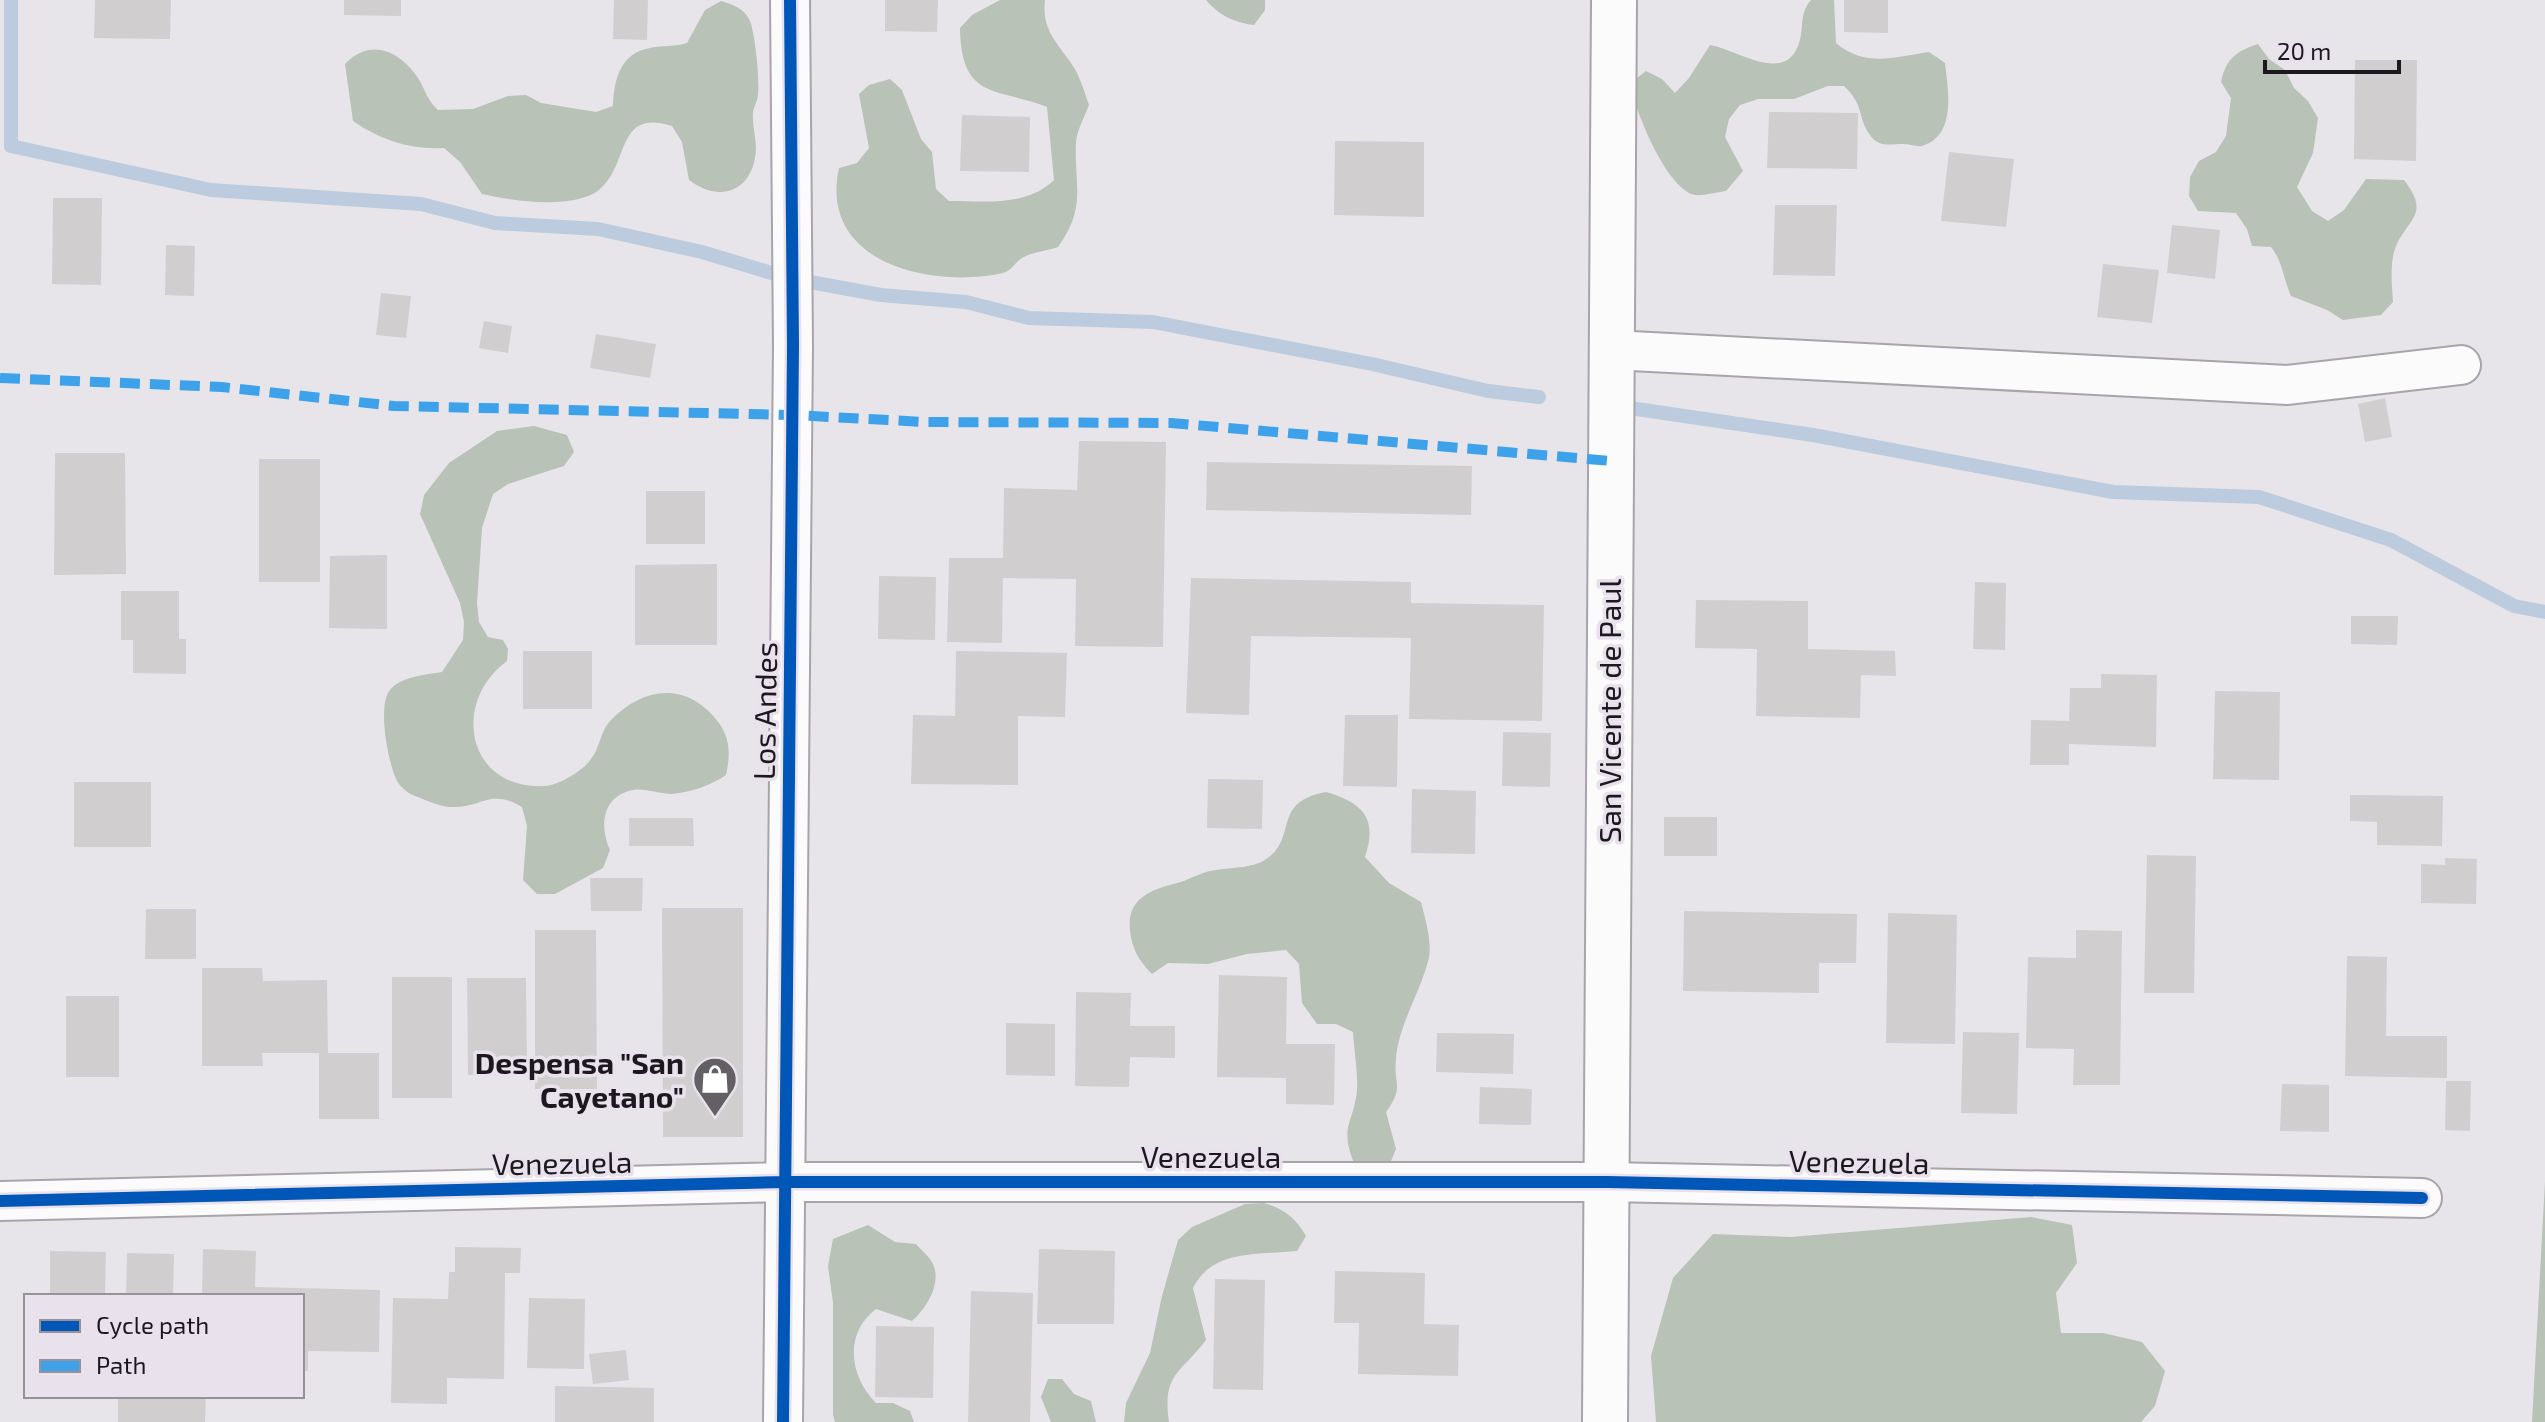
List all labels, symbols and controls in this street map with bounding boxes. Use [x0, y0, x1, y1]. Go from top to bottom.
scale bar [2265, 24, 2399, 74]
text: 20 m [2277, 36, 2331, 65]
street label: San Vicente de Paul [1591, 579, 1627, 843]
street label: Los Andes [745, 642, 783, 780]
place label: Despensa "San Cayetano" [475, 1044, 684, 1115]
shop icon: Despensa "San Cayetano" [691, 1055, 739, 1118]
street label: Venezuela [1141, 1138, 1281, 1174]
street label: Venezuela [1788, 1142, 1930, 1180]
street label: Venezuela [491, 1143, 633, 1181]
legend [24, 1294, 304, 1398]
text: Cycle path [96, 1310, 209, 1339]
text: Path [96, 1350, 146, 1379]

